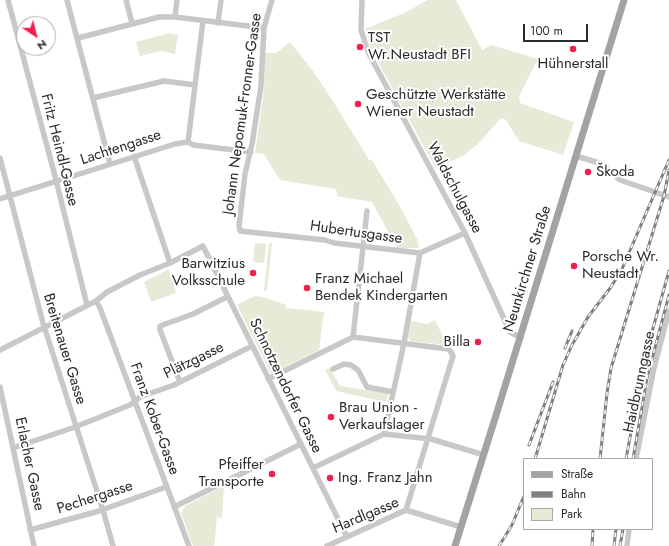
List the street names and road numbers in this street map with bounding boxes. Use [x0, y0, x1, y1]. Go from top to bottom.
street label: Johann Nepomuk-Fronner-Gasse [220, 12, 266, 216]
street label: Fritz Heindl-Gasse [36, 92, 82, 208]
street label: Lachtengasse [78, 126, 164, 170]
street label: Waldschulgasse [422, 139, 486, 237]
street label: Neunkirchner Straße [500, 204, 556, 334]
street label: Hubertusgasse [309, 218, 403, 248]
street label: Breitenauer Gasse [39, 291, 89, 407]
street label: Schnotzendorfer Gasse [245, 316, 325, 456]
street label: Haidbrunngasse [620, 330, 660, 434]
street label: Plätzgasse [161, 339, 227, 383]
street label: Franz Kober-Gasse [125, 360, 183, 478]
street label: Erlacher Gasse [10, 416, 48, 512]
street label: Pechergasse [55, 477, 135, 519]
street label: Hardlgasse [330, 494, 402, 538]

